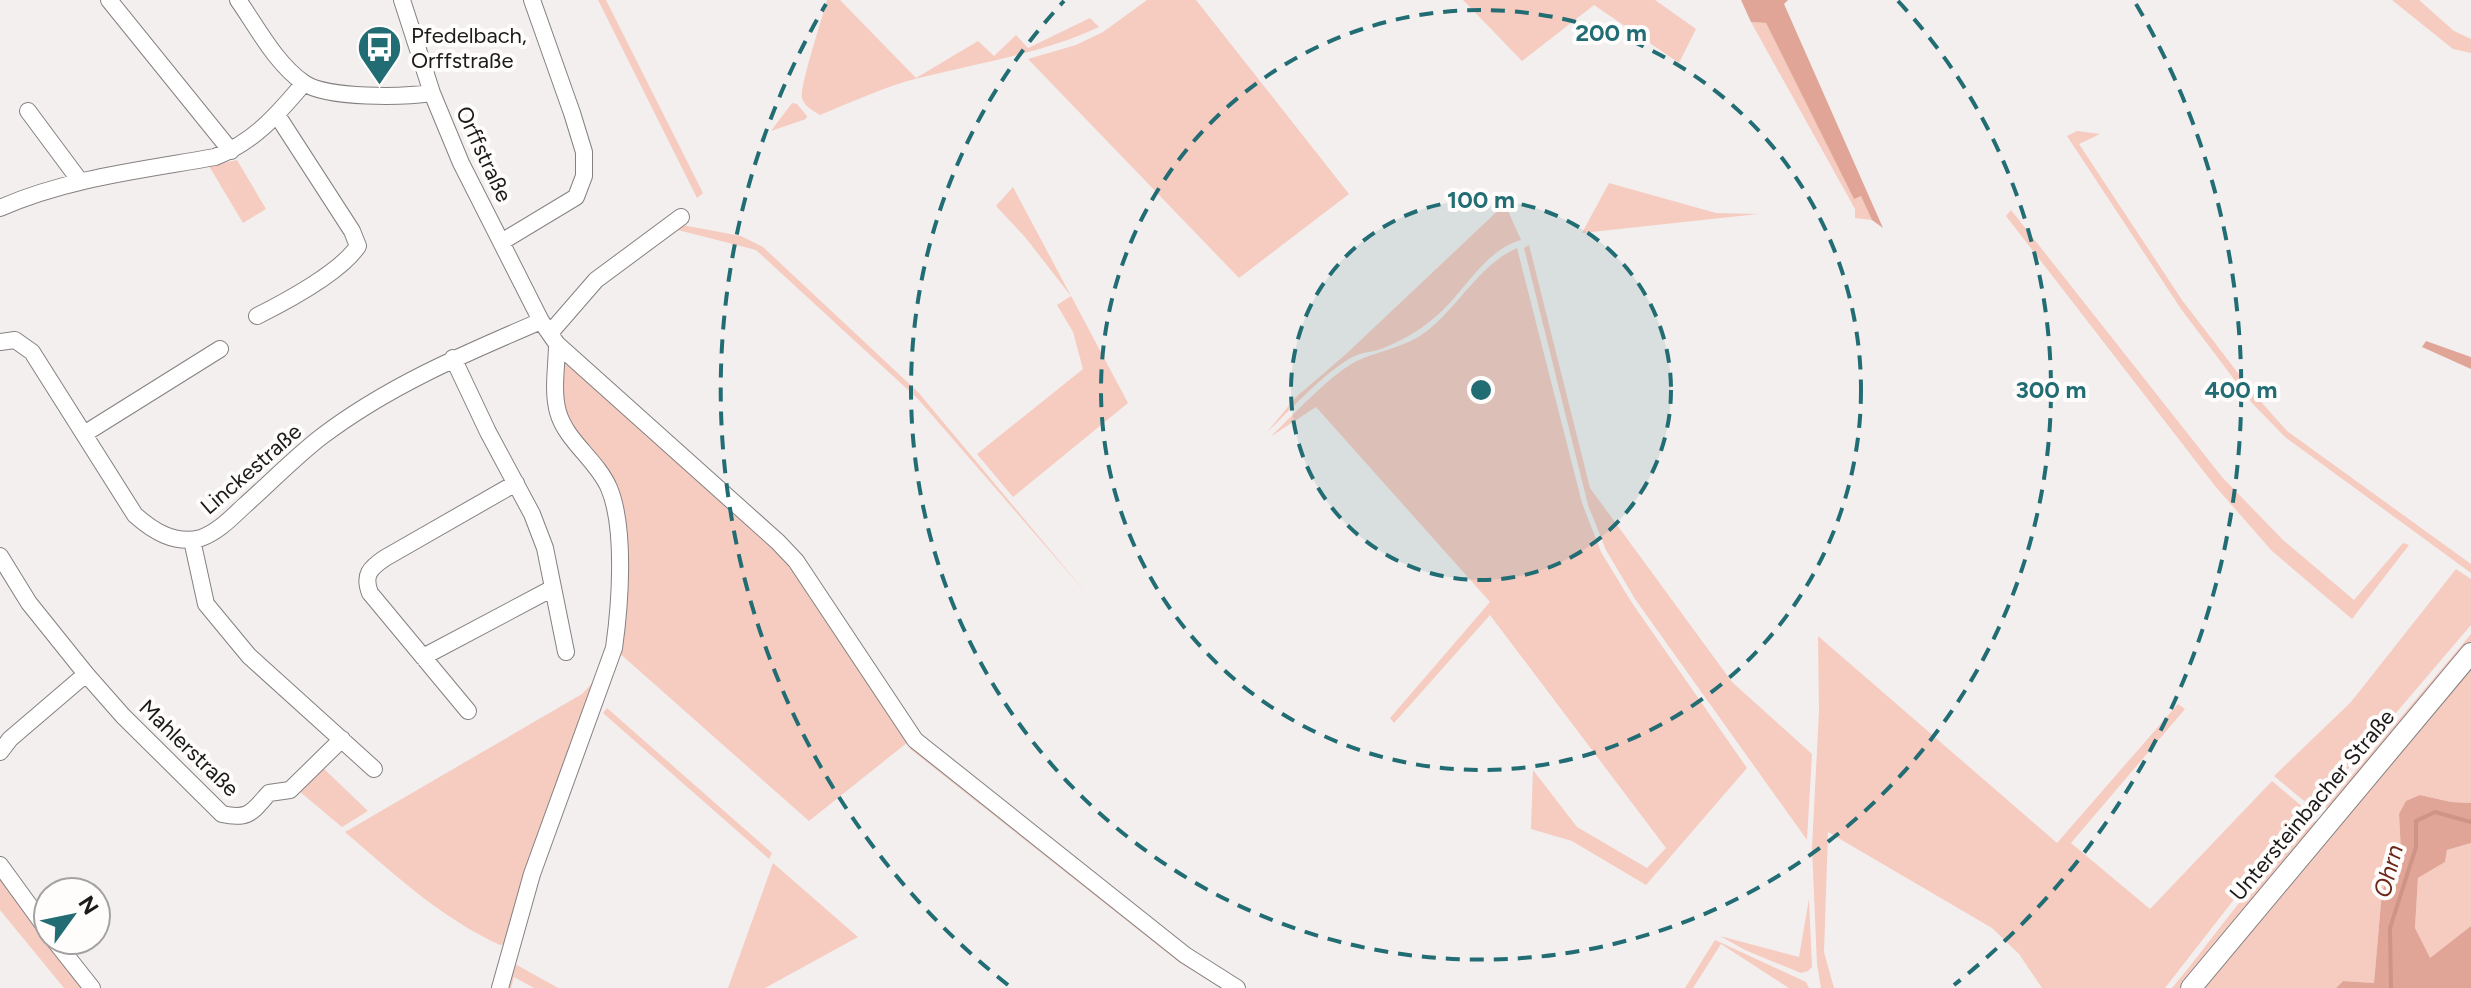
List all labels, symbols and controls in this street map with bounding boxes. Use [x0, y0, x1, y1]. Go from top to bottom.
text: 200 m [1575, 18, 1647, 47]
place label: Pfedelbach, Orffstraße [411, 22, 527, 74]
bus stop icon: Pfedelbach, Orffstraße [356, 24, 404, 87]
street label: Orffstraße [450, 102, 518, 206]
text: 100 m [1447, 185, 1515, 214]
text: 300 m [2015, 375, 2087, 404]
text: 400 m [2205, 375, 2277, 404]
centre of rings [1467, 376, 1495, 404]
street label: Linckestraße [195, 418, 307, 520]
street label: Mahlerstraße [134, 694, 244, 802]
street label: Untersteinbacher Straße [2224, 704, 2400, 906]
water label: Ohrn [2367, 841, 2409, 901]
north arrow [32, 876, 112, 956]
text: N [72, 891, 104, 920]

